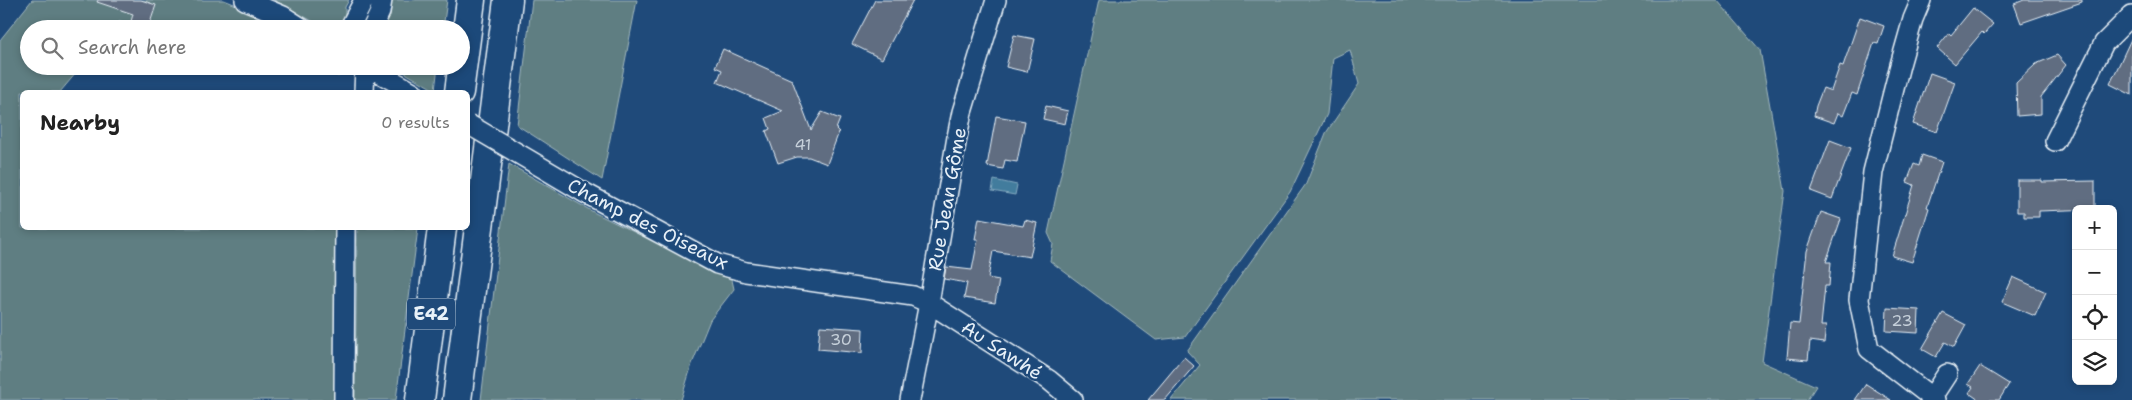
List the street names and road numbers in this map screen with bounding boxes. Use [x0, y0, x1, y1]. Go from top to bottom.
street label: Rue Jean Gôme [922, 125, 972, 273]
street label: Champ des Oiseaux [563, 173, 733, 275]
road number: E42 [407, 298, 455, 329]
street label: Au Sawhé [957, 315, 1047, 385]

